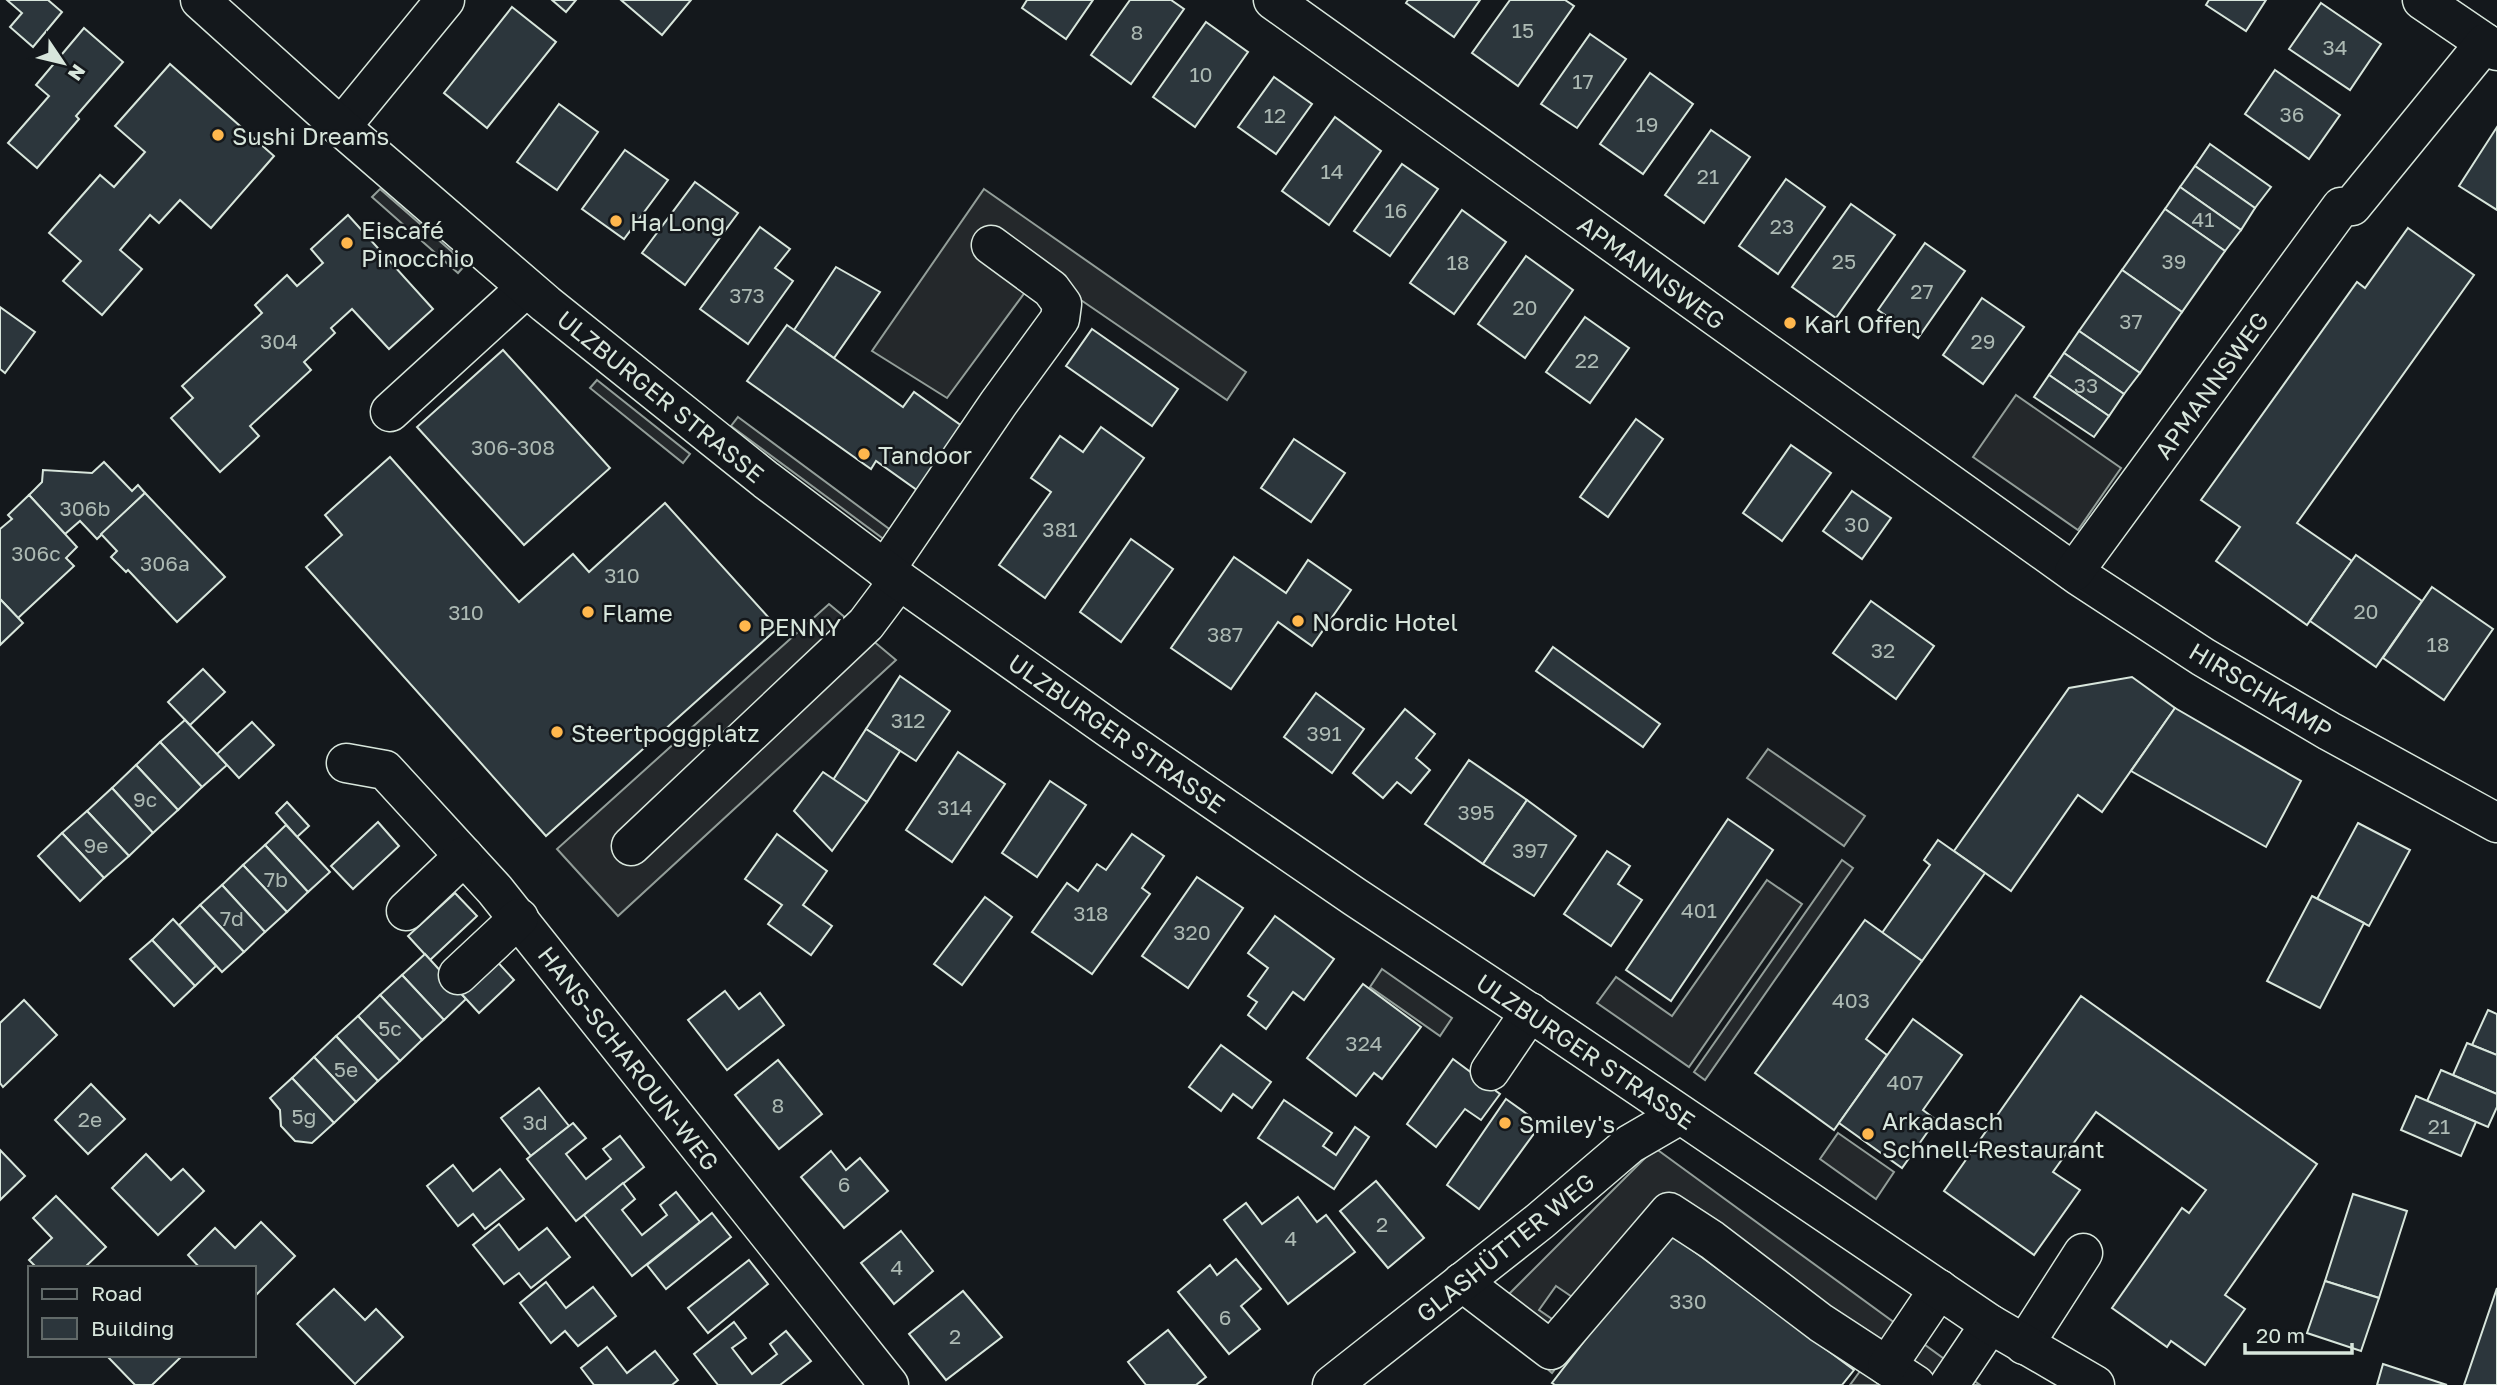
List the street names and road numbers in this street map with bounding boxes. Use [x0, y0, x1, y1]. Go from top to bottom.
street label: APMANNSWEG [1573, 209, 1731, 335]
street label: ULZBURGER STRASSE [552, 304, 770, 488]
street label: APMANNSWEG [2148, 306, 2274, 464]
street label: HIRSCHKAMP [2184, 636, 2338, 744]
street label: ULZBURGER STRASSE [1003, 647, 1231, 819]
street label: HANS-SCHAROUN-WEG [532, 940, 726, 1176]
street label: ULZBURGER STRASSE [1471, 967, 1701, 1135]
street label: GLASHÜTTER WEG [1410, 1166, 1600, 1328]

